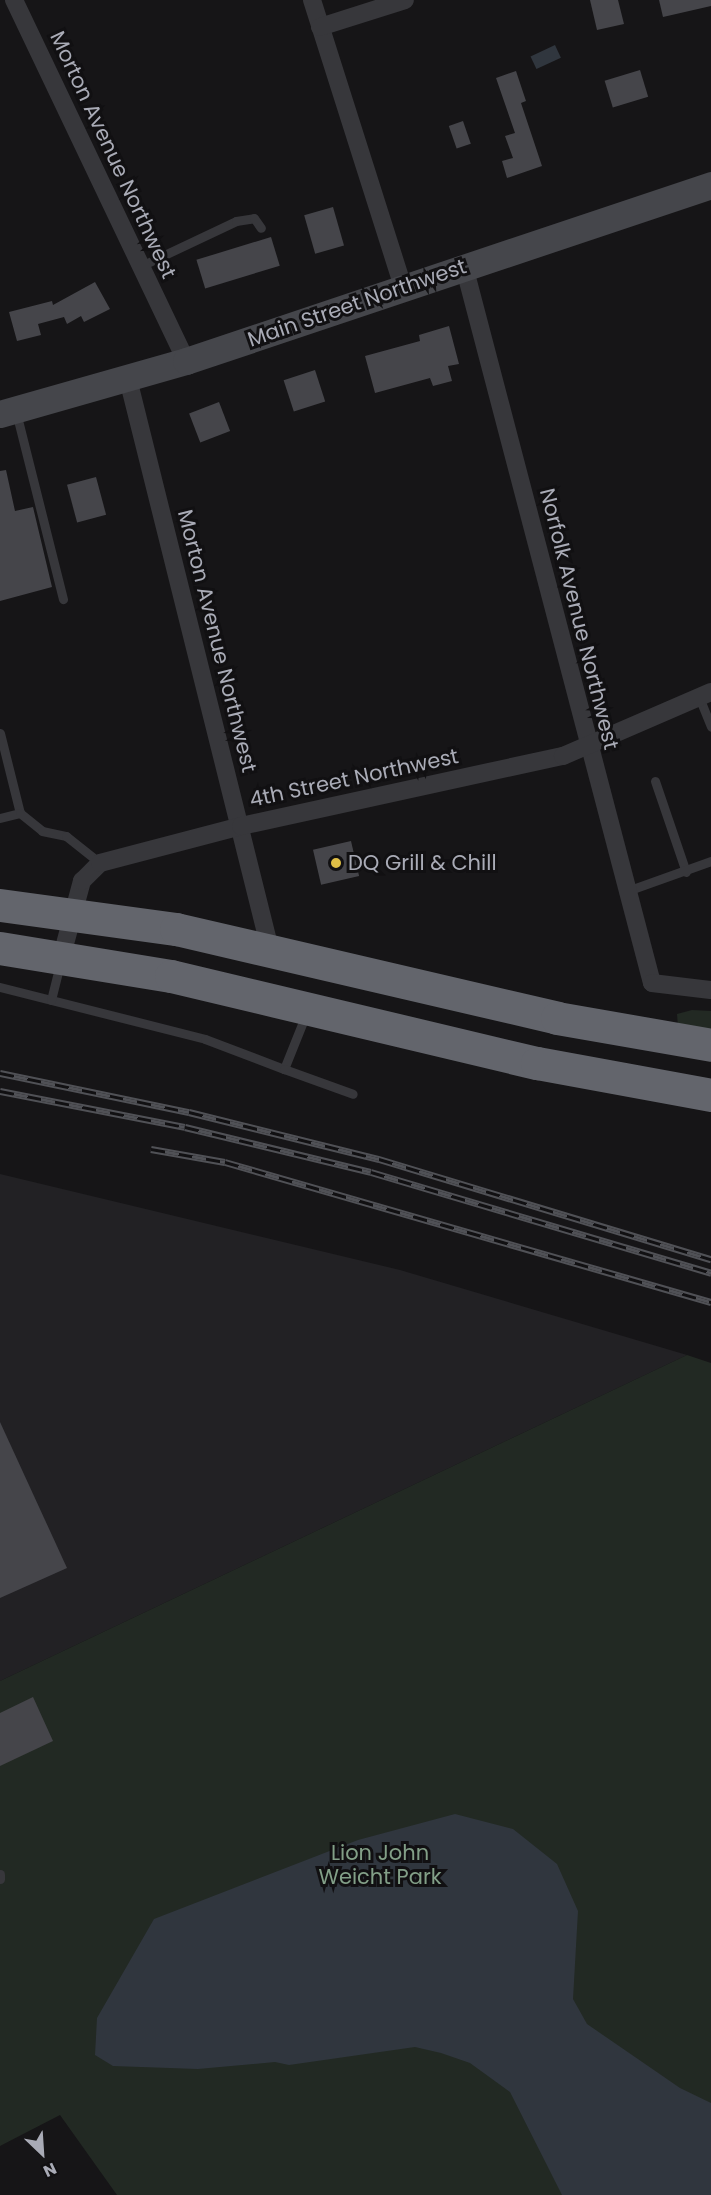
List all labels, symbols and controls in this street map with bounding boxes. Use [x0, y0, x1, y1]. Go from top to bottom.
street label: Morton Avenue Northwest [45, 27, 181, 283]
street label: Main Street Northwest [244, 254, 470, 352]
street label: Norfolk Avenue Northwest [534, 486, 624, 752]
street label: Morton Avenue Northwest [172, 507, 262, 775]
street label: 4th Street Northwest [247, 744, 461, 812]
place label: DQ Grill & Chill [348, 850, 497, 876]
marker: DQ Grill & Chill [329, 856, 343, 870]
park label: Lion John Weicht Park [318, 1840, 442, 1890]
north arrow [12, 2123, 72, 2183]
text: N [40, 2157, 60, 2183]

